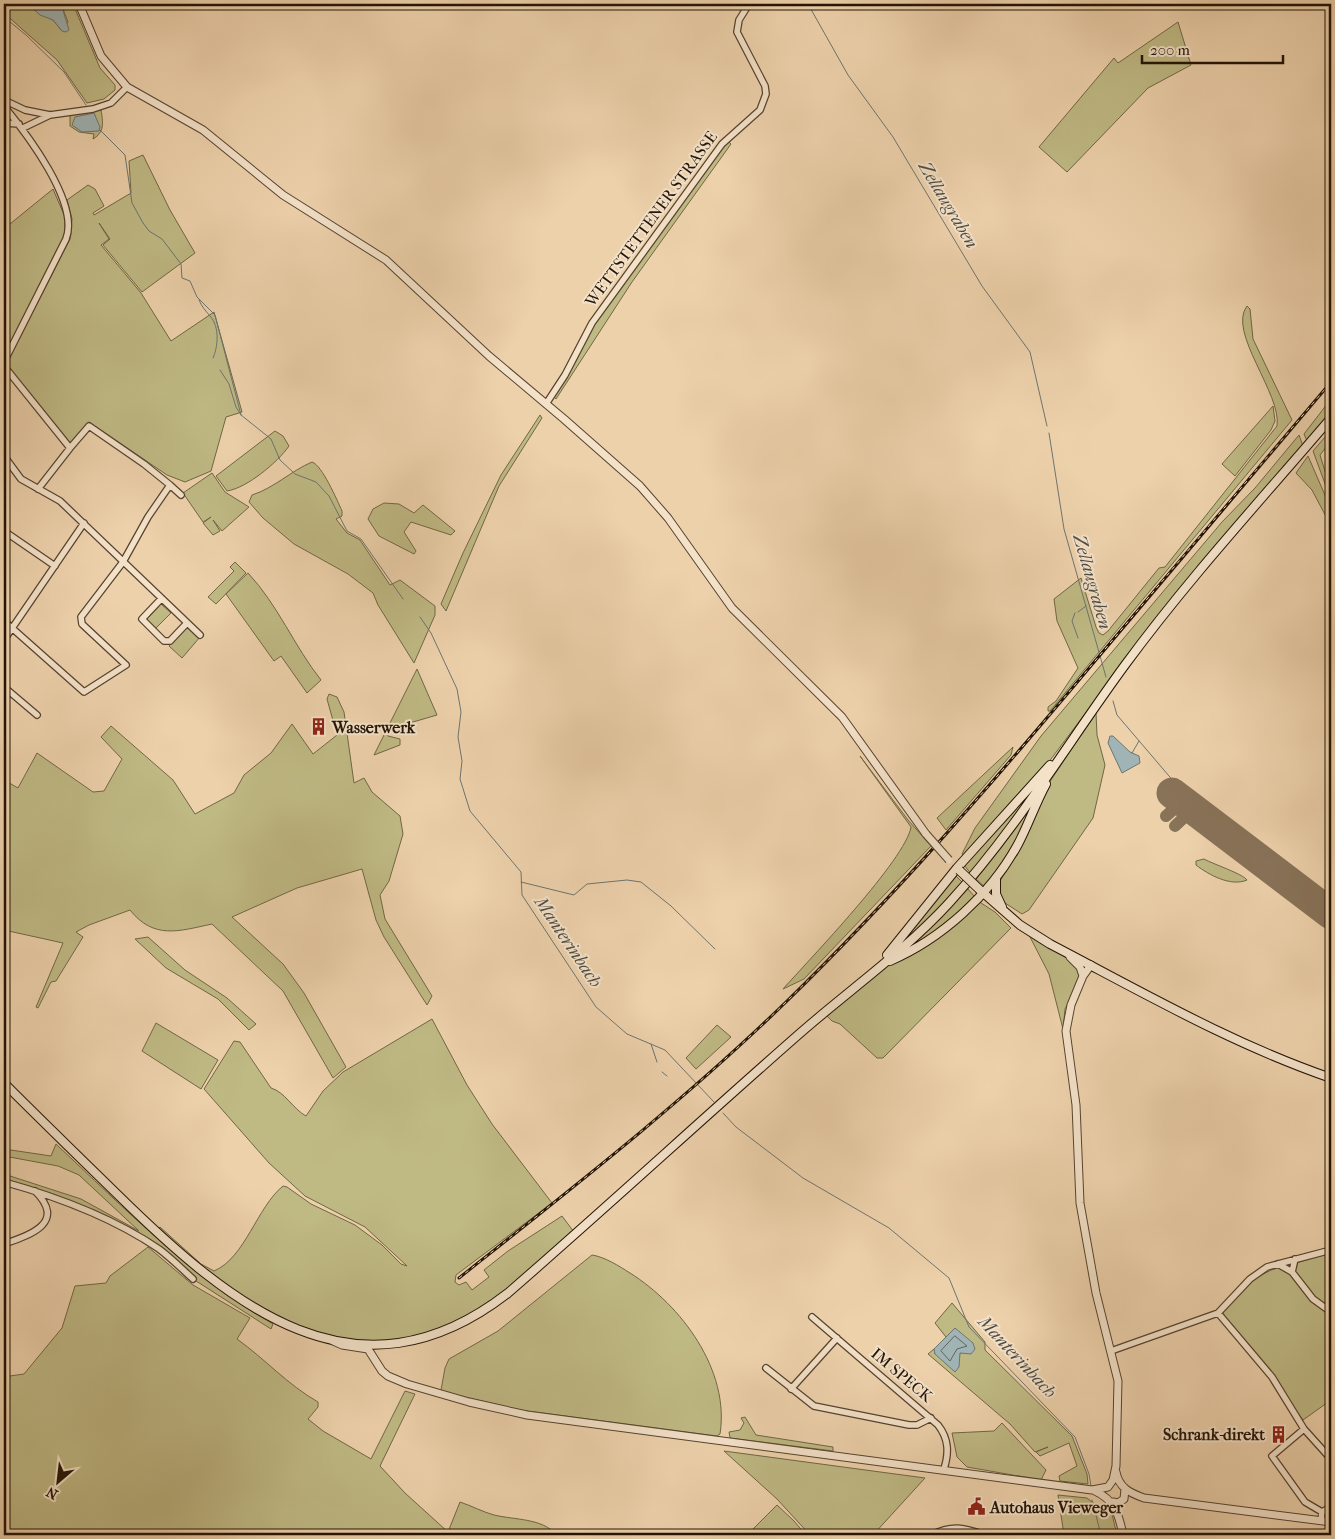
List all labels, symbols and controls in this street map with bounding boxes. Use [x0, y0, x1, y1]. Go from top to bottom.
scale bar [1142, 32, 1284, 64]
text: 200 m [1150, 41, 1190, 59]
street label: WETTSTETTENER STRASSE [580, 127, 721, 311]
water label: Zellaugraben [913, 157, 982, 252]
water label: Zellaugraben [1068, 531, 1116, 632]
building icon: Wasserwerk [308, 717, 328, 737]
place label: Wasserwerk [331, 718, 416, 737]
water label: Manterinbach [529, 891, 606, 991]
water label: Manterinbach [972, 1310, 1060, 1403]
street label: IM SPECK [867, 1344, 938, 1407]
building icon: Schrank-direkt [1269, 1424, 1289, 1444]
place label: Schrank-direkt [1163, 1425, 1265, 1444]
north arrow [32, 1456, 82, 1506]
text: N [43, 1483, 61, 1503]
public building icon: Autohaus Vieweger [966, 1497, 986, 1517]
place label: Autohaus Vieweger [989, 1498, 1124, 1518]

